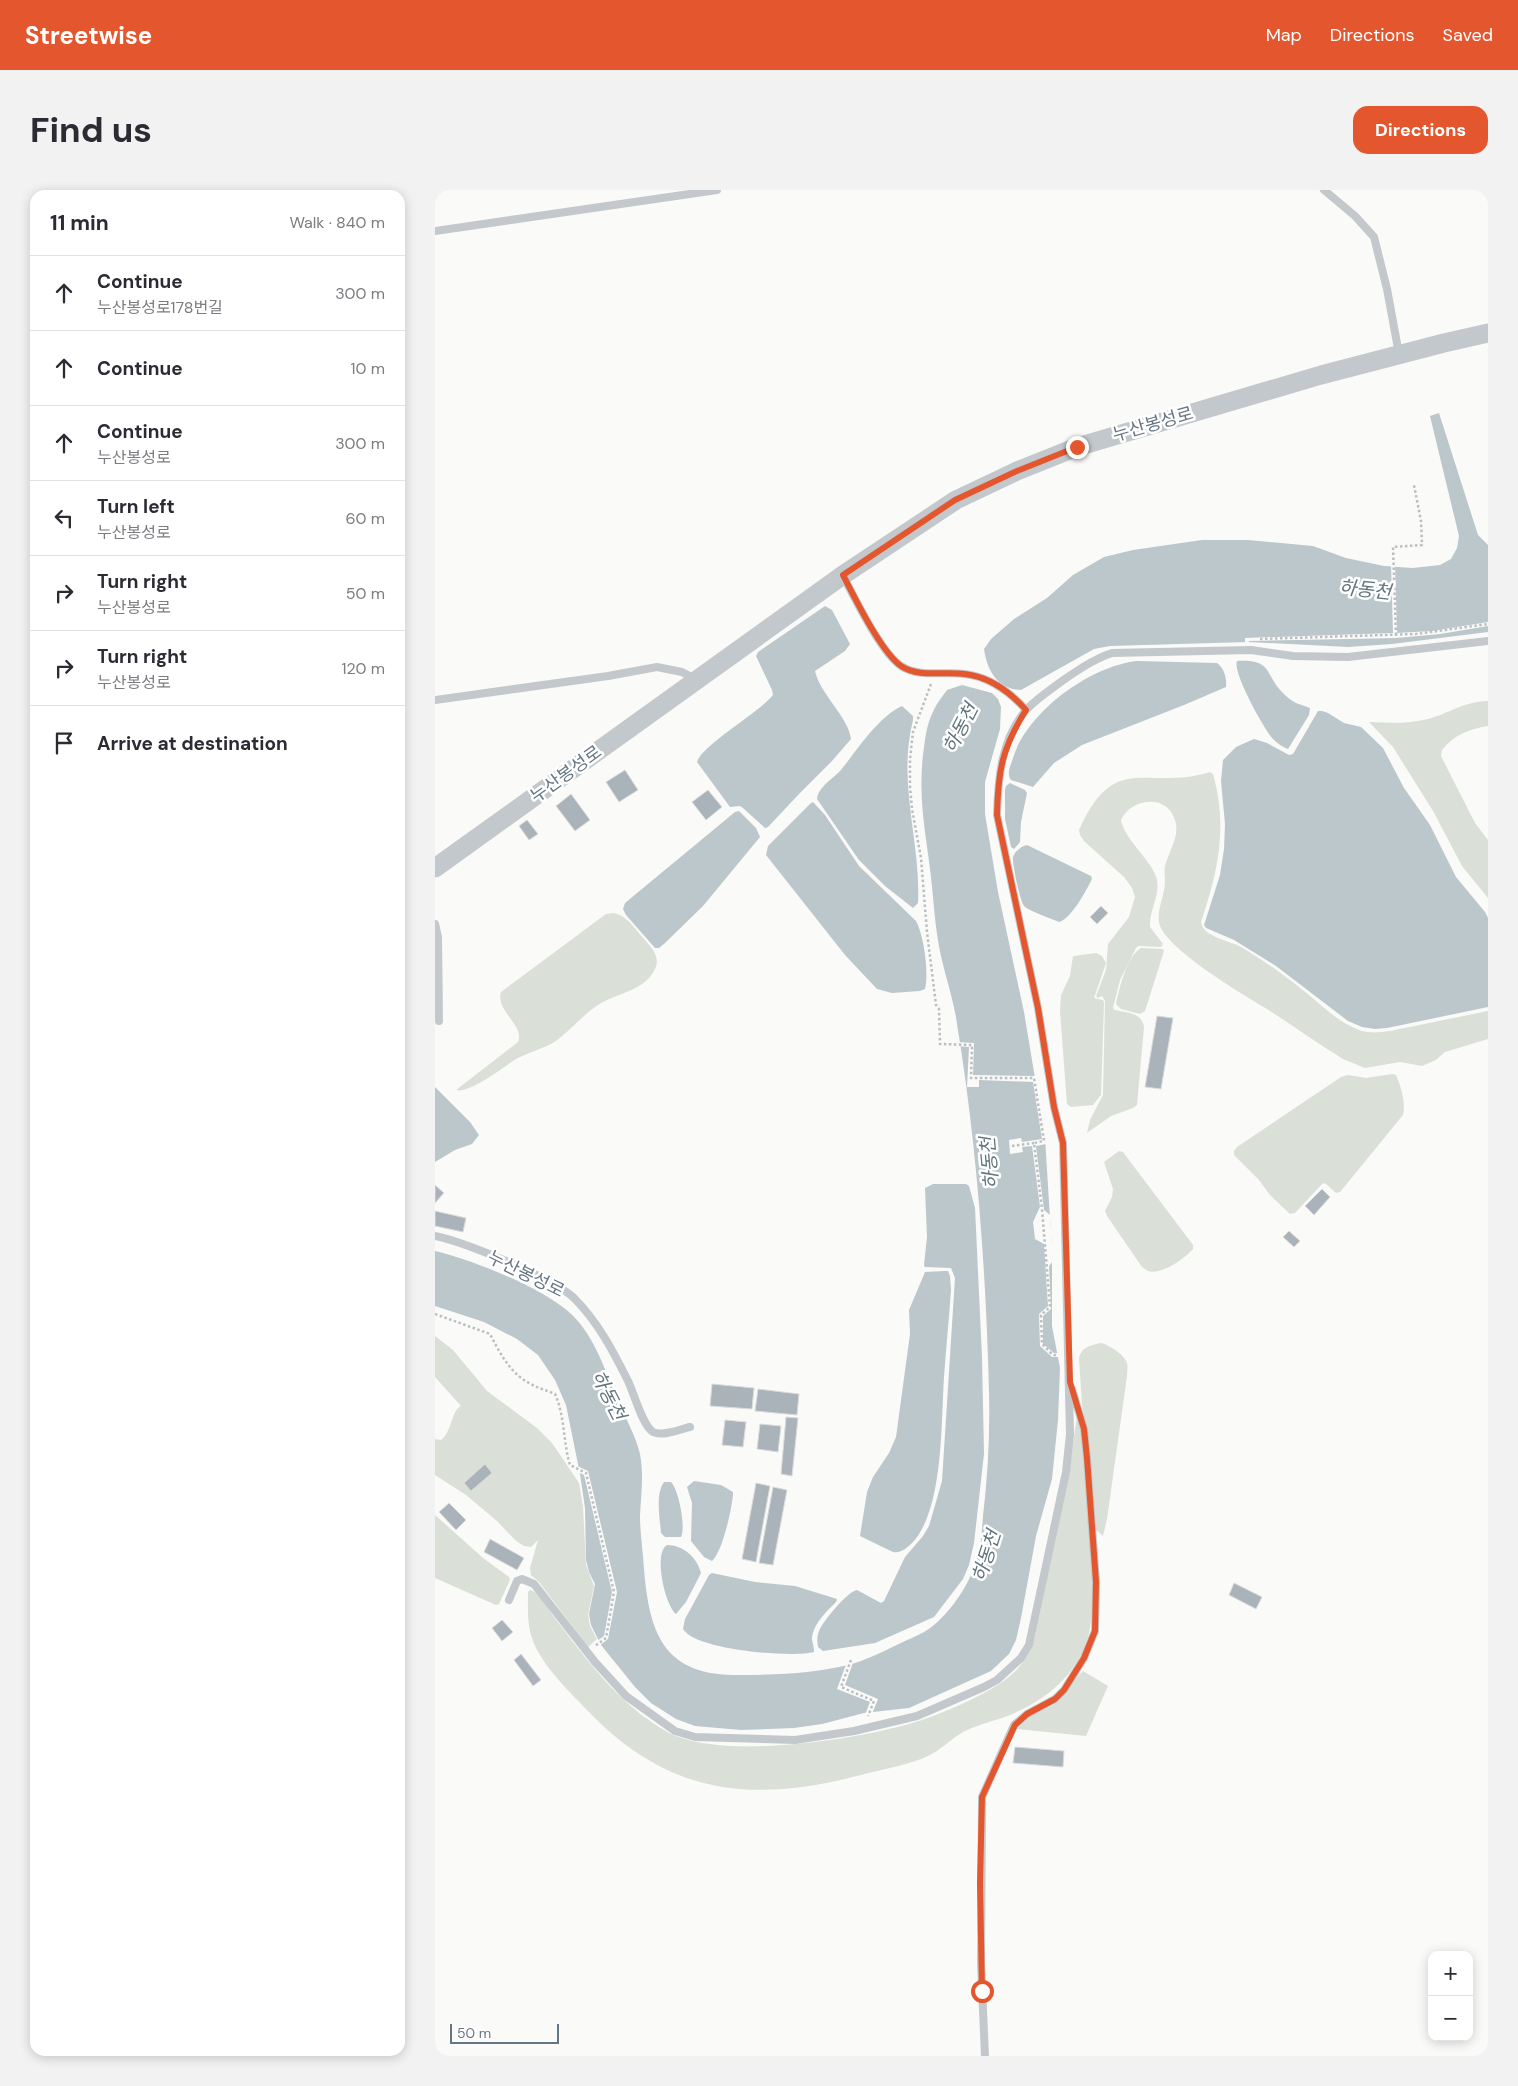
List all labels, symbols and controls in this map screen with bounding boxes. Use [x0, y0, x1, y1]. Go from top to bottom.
text: Streetwise [25, 20, 152, 51]
text: Map [1266, 23, 1302, 47]
text: Directions [1330, 23, 1415, 47]
text: Saved [1443, 23, 1493, 47]
button: Directions [1353, 106, 1488, 154]
text: Find us [30, 107, 152, 153]
text: 11 min [50, 209, 109, 237]
text: Walk · 840 m [289, 212, 385, 233]
text: Continue [97, 269, 183, 294]
icon: ahead [50, 279, 78, 307]
text: 300 m [335, 283, 385, 304]
text: 누산봉성로178번길 [97, 297, 223, 318]
icon: ahead [50, 354, 78, 382]
text: Continue [97, 356, 183, 381]
text: 10 m [351, 358, 385, 379]
street label: 누산봉성로 [1110, 401, 1196, 447]
text: Continue [97, 419, 183, 444]
icon: ahead [50, 429, 78, 457]
text: 300 m [335, 433, 385, 454]
route end [1066, 436, 1089, 459]
text: 누산봉성로 [97, 447, 171, 468]
text: Turn left [97, 494, 175, 519]
icon: left [50, 504, 78, 532]
text: 60 m [345, 508, 385, 529]
text: 누산봉성로 [97, 522, 171, 543]
text: Turn right [97, 569, 187, 594]
water label: 하동천 [1338, 574, 1394, 605]
icon: right [50, 579, 78, 607]
text: 50 m [346, 583, 385, 604]
text: 누산봉성로 [97, 597, 171, 618]
text: Turn right [97, 644, 187, 669]
icon: right [50, 654, 78, 682]
text: 120 m [341, 658, 385, 679]
text: 누산봉성로 [97, 672, 171, 693]
water label: 하동천 [937, 698, 984, 757]
icon: arrive [50, 729, 78, 757]
text: Arrive at destination [97, 731, 288, 756]
street label: 누산봉성로 [525, 740, 607, 808]
water label: 하동천 [975, 1134, 1004, 1190]
street label: 누산봉성로 [484, 1245, 568, 1303]
water label: 하동천 [586, 1366, 632, 1426]
water label: 하동천 [966, 1526, 1007, 1585]
map controls [1428, 1951, 1473, 2041]
button: + [1428, 1951, 1473, 1996]
route start [971, 1980, 994, 2003]
button: − [1428, 1996, 1473, 2041]
scale bar [450, 2021, 559, 2044]
text: 50 m [457, 2024, 491, 2042]

